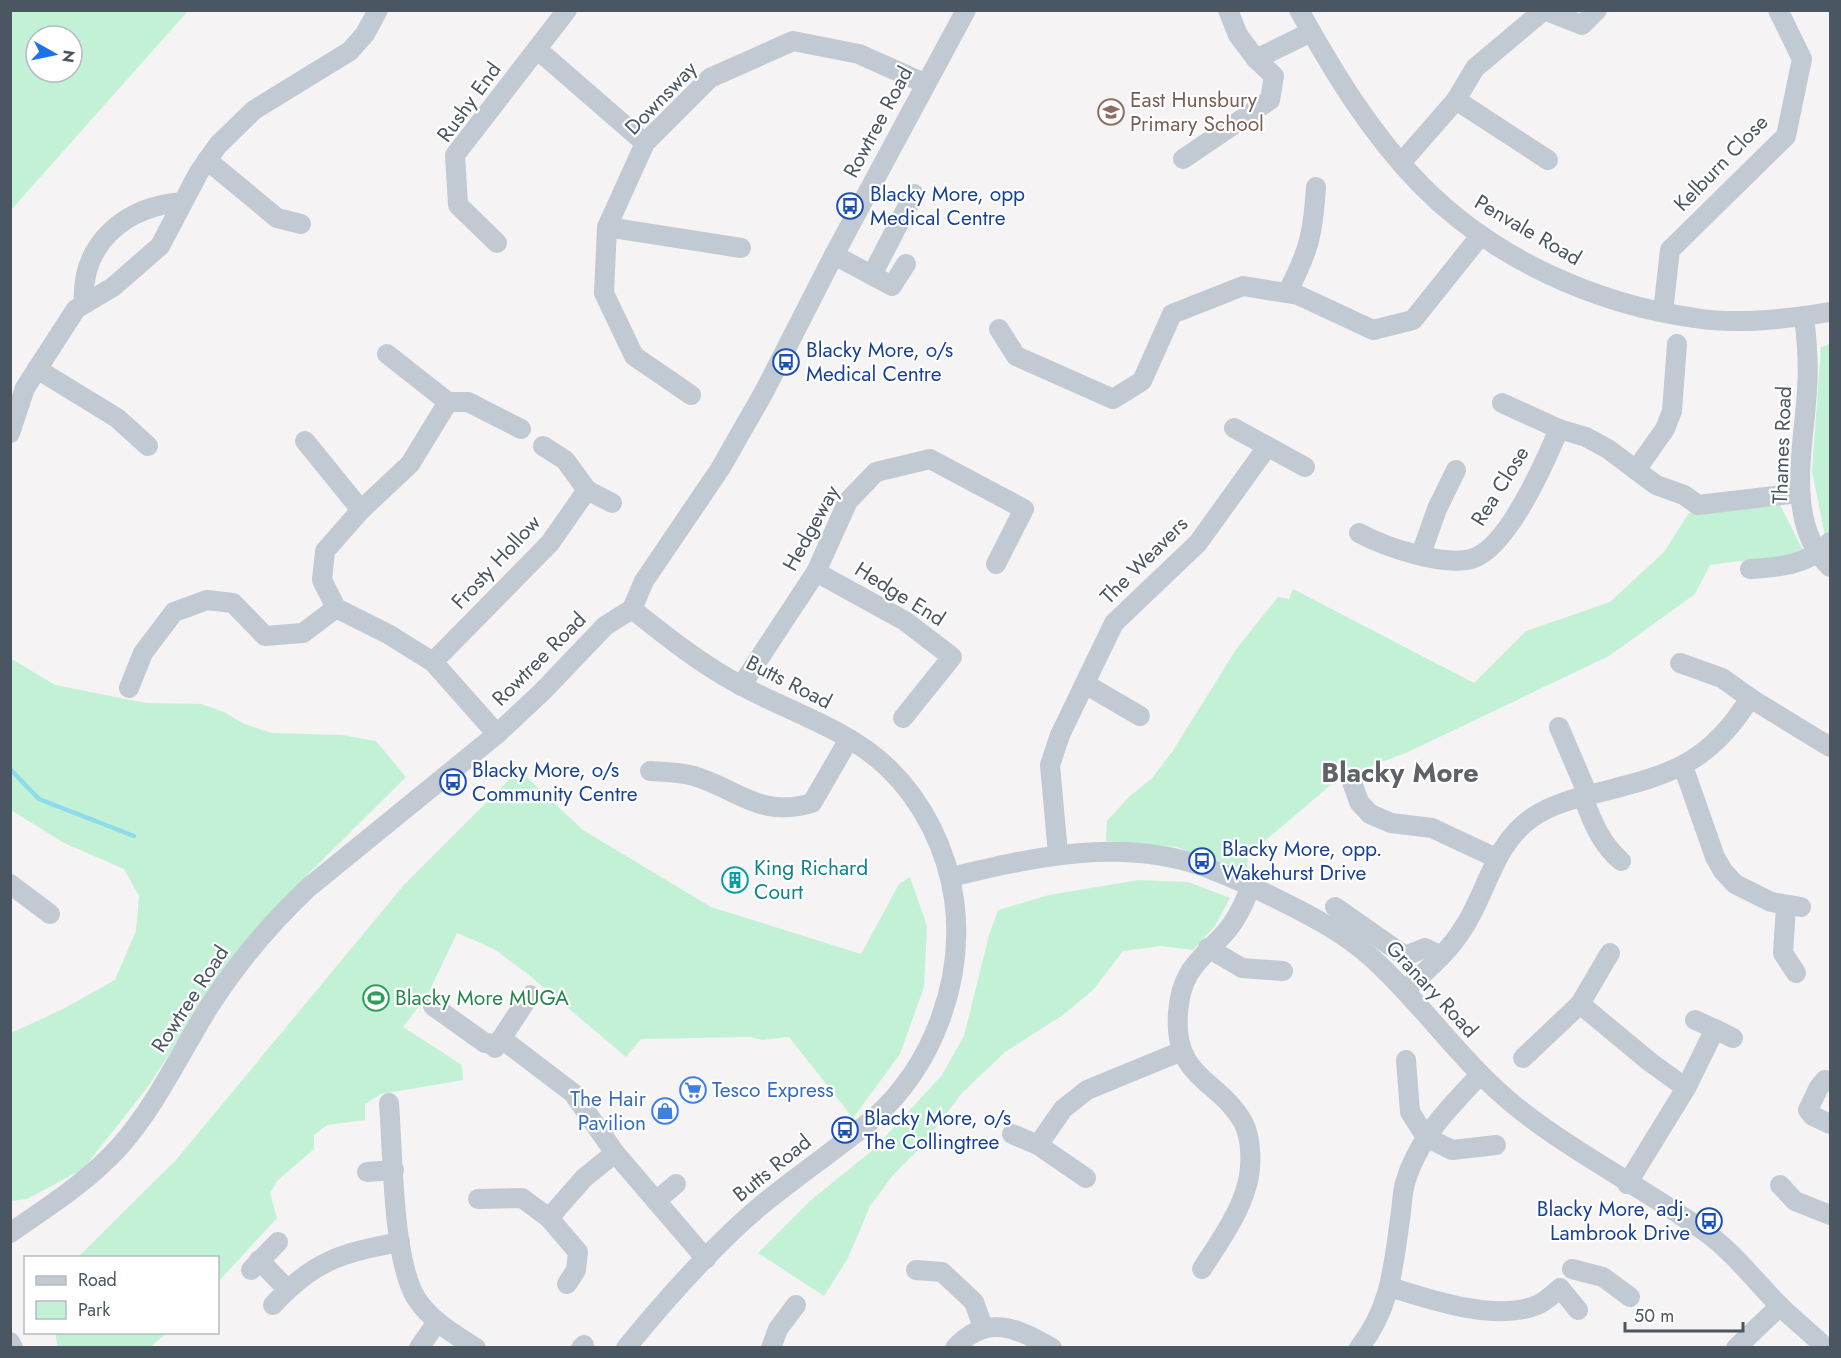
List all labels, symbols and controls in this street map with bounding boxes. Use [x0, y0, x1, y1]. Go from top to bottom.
north arrow [24, 24, 84, 84]
text: N [56, 48, 81, 64]
street label: Downsway [618, 54, 704, 142]
street label: Rushy End [430, 56, 508, 148]
street label: Rowtree Road [836, 61, 920, 183]
place label: East Hunsbury Primary School [1130, 85, 1264, 139]
school or university icon: East Hunsbury Primary School [1096, 97, 1126, 127]
street label: Kelburn Close [1667, 108, 1775, 218]
place label: Blacky More, opp Medical Centre [870, 179, 1025, 233]
street label: Penvale Road [1469, 187, 1587, 273]
bus stop icon: Blacky More, opp Medical Centre [835, 191, 865, 221]
place label: Blacky More, o/s Medical Centre [806, 335, 953, 389]
bus stop icon: Blacky More, o/s Medical Centre [771, 347, 801, 377]
street label: Thames Road [1765, 385, 1799, 505]
street label: Rea Close [1464, 440, 1536, 532]
street label: Hedgeway [775, 479, 847, 576]
street label: Frosty Hollow [444, 508, 548, 616]
street label: The Weavers [1093, 509, 1195, 611]
street label: Hedge End [849, 554, 951, 634]
street label: Rowtree Road [485, 605, 593, 713]
street label: Butts Road [741, 648, 837, 716]
district label: Blacky More [1321, 753, 1479, 792]
place label: Blacky More, o/s Community Centre [472, 755, 638, 809]
bus stop icon: Blacky More, o/s Community Centre [438, 767, 468, 797]
place label: Blacky More, opp. Wakehurst Drive [1222, 834, 1382, 888]
bus stop icon: Blacky More, opp. Wakehurst Drive [1187, 846, 1217, 876]
place label: King Richard Court [754, 853, 868, 907]
building icon: King Richard Court [720, 865, 750, 895]
street label: Granary Road [1379, 934, 1485, 1044]
street label: Rowtree Road [144, 940, 236, 1058]
sports icon: Blacky More MUGA [361, 983, 391, 1013]
place label: Blacky More MUGA [395, 983, 569, 1013]
supermarket icon: Tesco Express [678, 1075, 708, 1105]
place label: Tesco Express [712, 1075, 834, 1105]
place label: The Hair Pavilion [570, 1084, 647, 1138]
shop icon: The Hair Pavilion [650, 1096, 680, 1126]
place label: Blacky More, o/s The Collingtree [864, 1103, 1011, 1157]
bus stop icon: Blacky More, o/s The Collingtree [830, 1115, 860, 1145]
street label: Butts Road [726, 1127, 818, 1209]
place label: Blacky More, adj. Lambrook Drive [1537, 1194, 1690, 1248]
bus stop icon: Blacky More, adj. Lambrook Drive [1694, 1206, 1724, 1236]
legend [24, 1256, 219, 1334]
text: Road [78, 1267, 117, 1293]
scale bar [1625, 1295, 1744, 1333]
text: Park [78, 1297, 110, 1323]
text: 50 m [1634, 1303, 1674, 1329]

